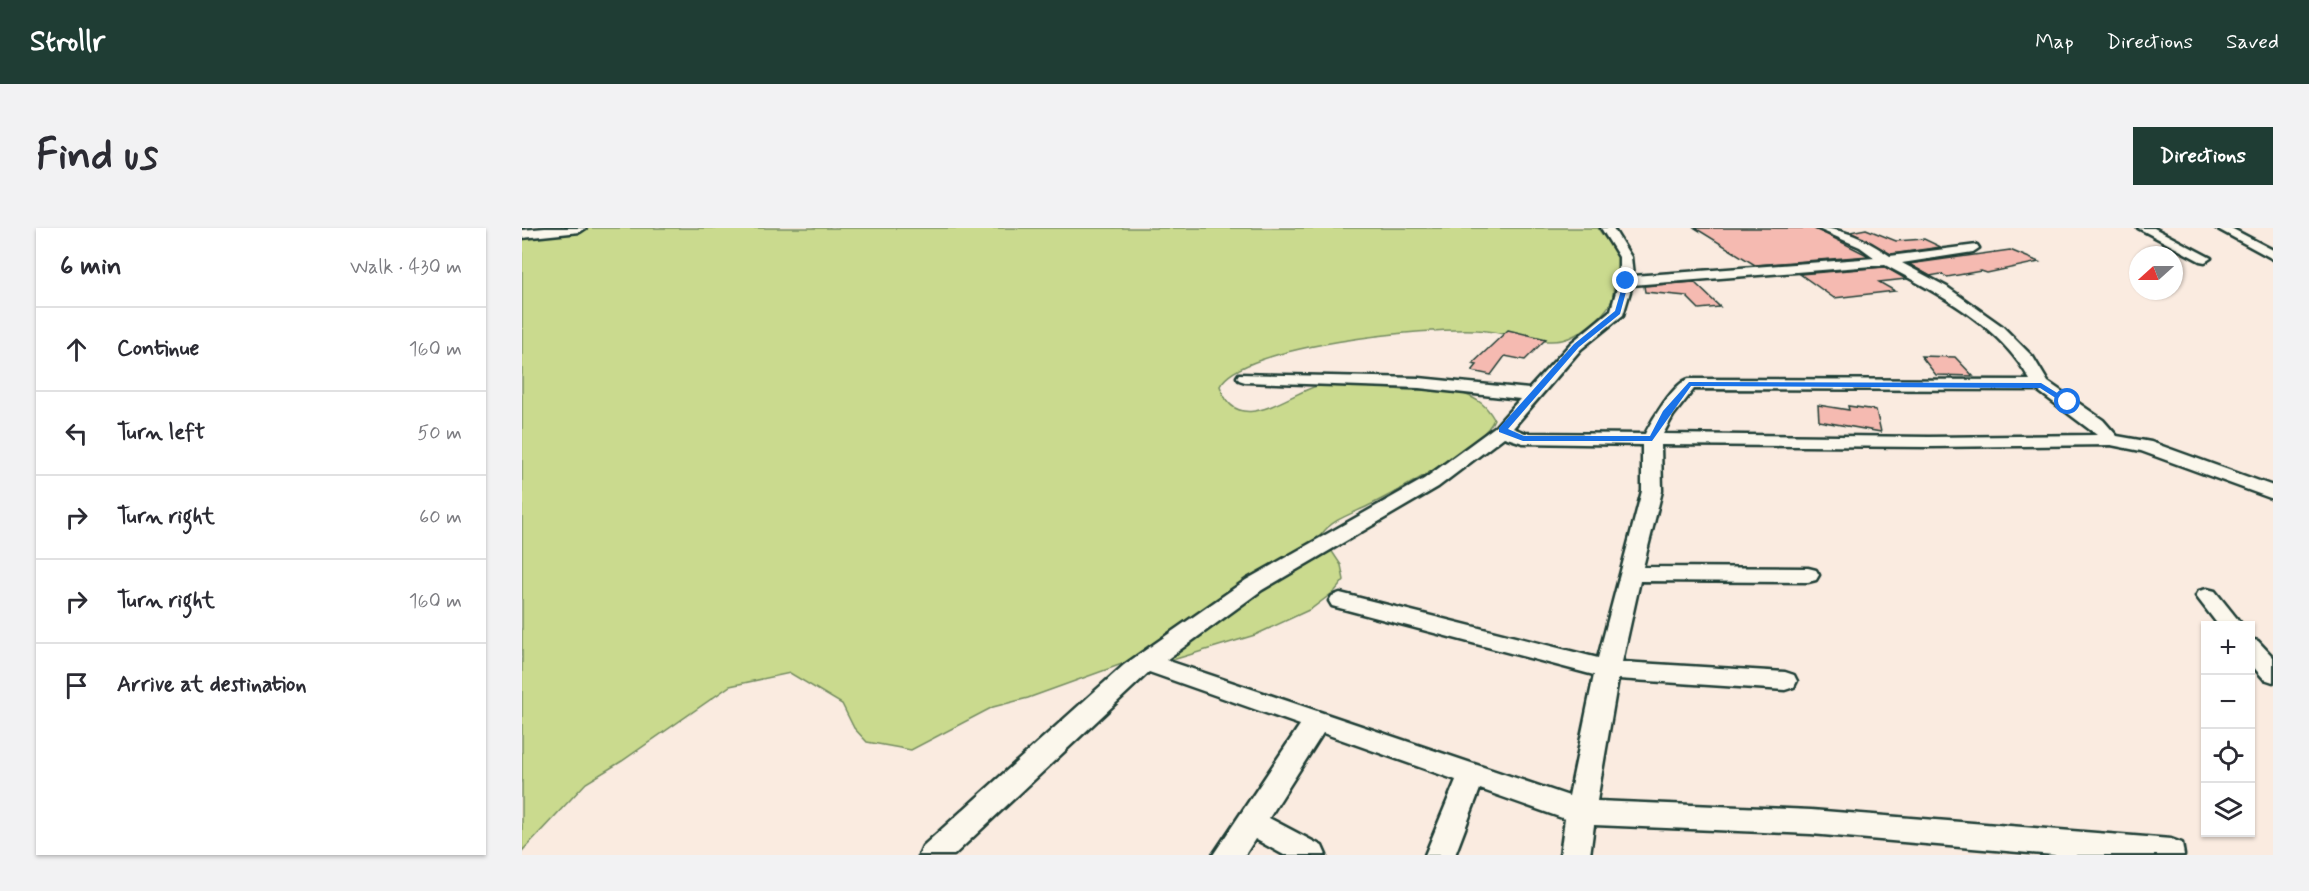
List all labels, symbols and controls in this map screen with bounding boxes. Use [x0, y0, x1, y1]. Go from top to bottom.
text: Strollr [30, 24, 105, 61]
text: Map [2035, 28, 2074, 56]
text: Directions [2107, 28, 2193, 56]
text: Saved [2226, 28, 2279, 56]
button: Directions [2133, 127, 2273, 185]
text: Find us [36, 129, 158, 184]
north arrow [2129, 246, 2183, 300]
text: 6 min [60, 250, 122, 284]
text: Walk · 430 m [350, 254, 462, 281]
route end [1612, 267, 1638, 293]
icon: ahead [60, 333, 93, 366]
text: Continue [117, 335, 199, 363]
text: 160 m [409, 336, 462, 363]
route start [2054, 388, 2080, 414]
icon: left [60, 417, 93, 450]
text: Turn left [117, 419, 205, 447]
text: 50 m [417, 420, 462, 447]
icon: right [60, 501, 93, 534]
text: Turn right [117, 503, 215, 531]
text: 60 m [419, 504, 462, 531]
icon: right [60, 585, 93, 618]
text: Turn right [117, 587, 215, 615]
text: 160 m [409, 588, 462, 615]
map controls [2201, 621, 2255, 837]
button: + [2201, 621, 2255, 675]
icon: arrive [60, 669, 93, 702]
text: Arrive at destination [117, 671, 307, 699]
button: − [2201, 675, 2255, 729]
button: locate [2201, 729, 2255, 783]
button: layers [2201, 783, 2255, 837]

